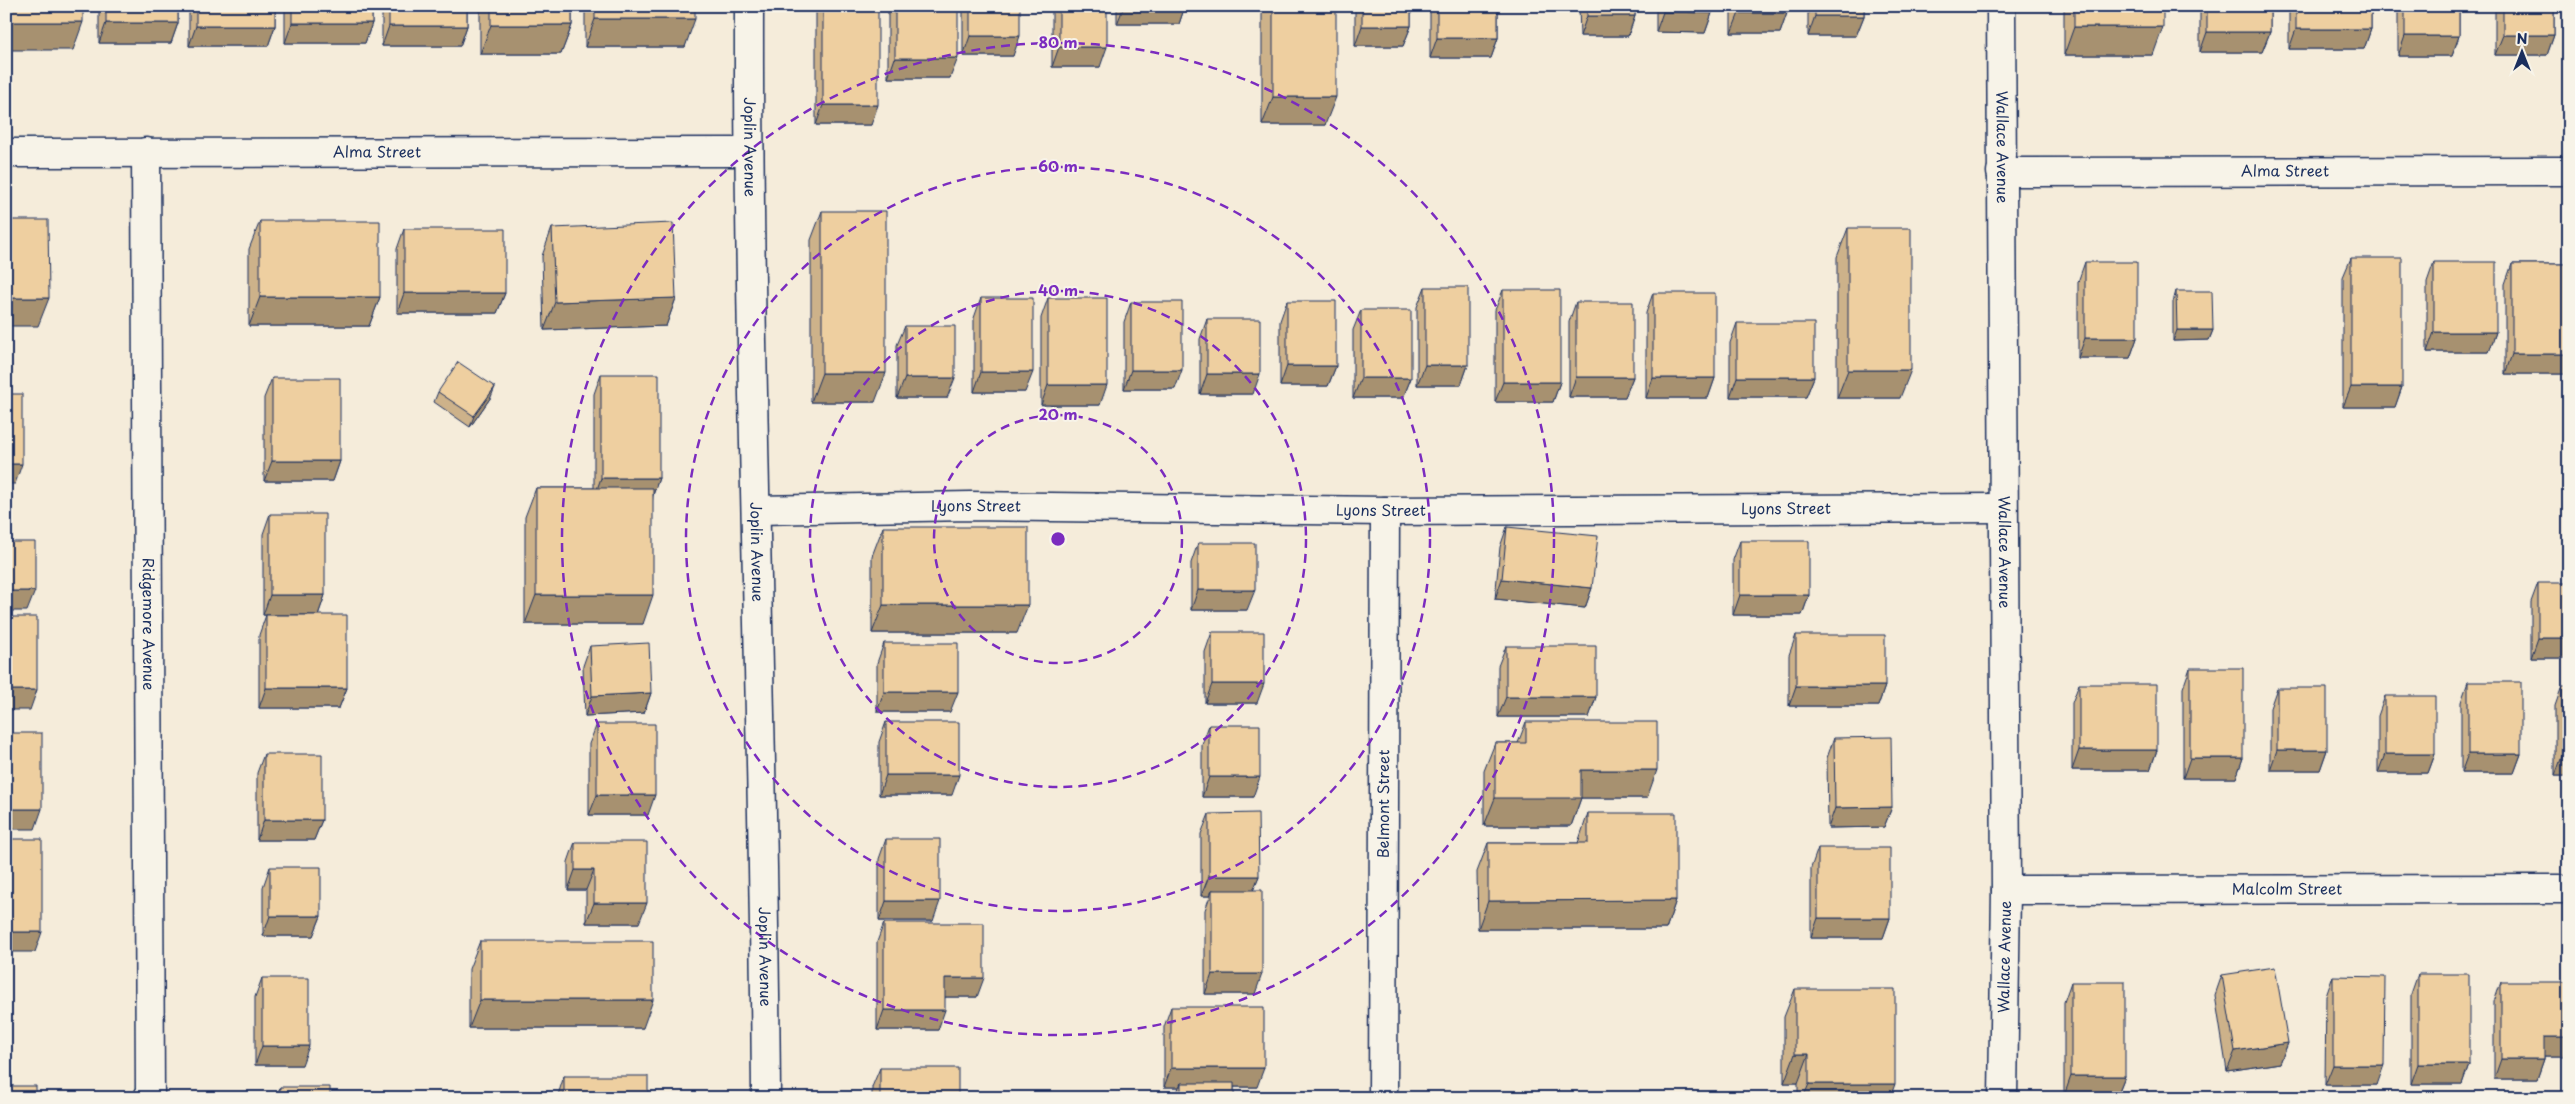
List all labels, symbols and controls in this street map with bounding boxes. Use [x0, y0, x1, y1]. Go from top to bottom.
north arrow [2498, 28, 2548, 78]
text: N [2516, 28, 2528, 49]
text: 80 m [1038, 30, 1078, 53]
street label: Wallace Avenue [1991, 91, 2015, 203]
street label: Joplin Avenue [739, 97, 763, 197]
street label: Alma Street [333, 139, 421, 163]
text: 60 m [1038, 154, 1078, 177]
street label: Alma Street [2241, 158, 2329, 182]
text: 40 m [1038, 278, 1078, 301]
text: 20 m [1039, 402, 1077, 425]
street label: Lyons Street [931, 493, 1021, 517]
street label: Lyons Street [1741, 496, 1831, 519]
street label: Wallace Avenue [1994, 496, 2017, 608]
street label: Lyons Street [1336, 497, 1426, 521]
street label: Joplin Avenue [745, 502, 771, 602]
centre of rings [1049, 530, 1067, 548]
street label: Ridgemore Avenue [138, 558, 161, 690]
street label: Belmont Street [1371, 750, 1394, 858]
street label: Malcolm Street [2232, 876, 2342, 900]
street label: Wallace Avenue [1991, 901, 2016, 1013]
street label: Joplin Avenue [754, 907, 778, 1007]

